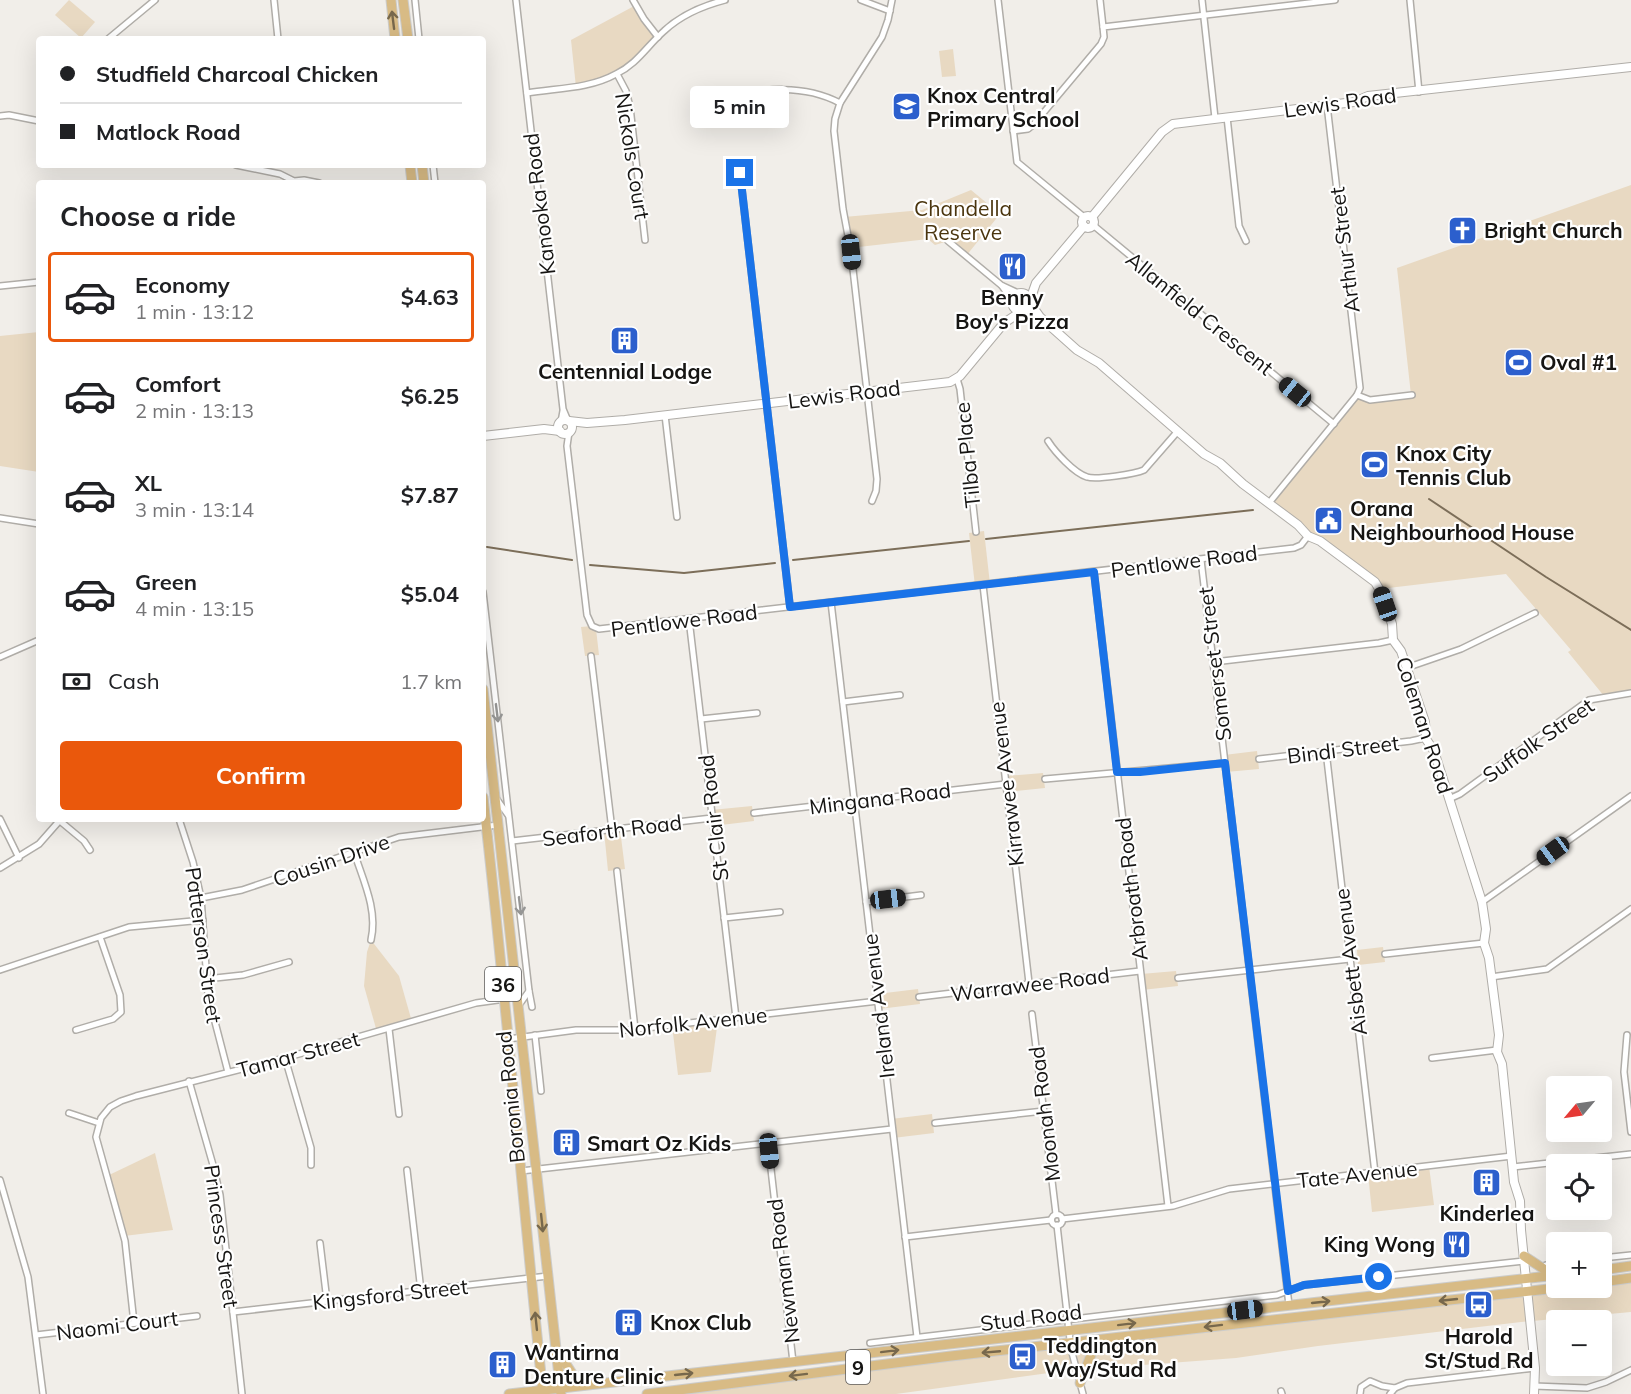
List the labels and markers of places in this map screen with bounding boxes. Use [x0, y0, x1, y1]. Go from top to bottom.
place label: Knox Central Primary School [927, 82, 1080, 132]
school or university icon: Knox Central Primary School [890, 91, 922, 123]
church icon: Bright Church [1447, 214, 1479, 246]
place label: Bright Church [1484, 217, 1623, 243]
restaurant icon: Benny Boy's Pizza [996, 250, 1028, 282]
place label: Benny Boy's Pizza [955, 284, 1069, 334]
building icon: Centennial Lodge [609, 324, 641, 356]
sports icon: Oval #1 [1503, 346, 1535, 378]
place label: Oval #1 [1540, 349, 1617, 375]
place label: Centennial Lodge [538, 358, 712, 384]
place label: Knox City Tennis Club [1396, 440, 1511, 490]
sports icon: Knox City Tennis Club [1359, 449, 1391, 481]
place label: Orana Neighbourhood House [1350, 495, 1574, 545]
public building icon: Orana Neighbourhood House [1313, 504, 1345, 536]
building icon: Smart Oz Kids [550, 1127, 582, 1159]
place label: Smart Oz Kids [587, 1130, 731, 1156]
building icon: Kinderlea [1471, 1166, 1503, 1198]
place label: Kinderlea [1440, 1200, 1534, 1226]
restaurant icon: King Wong [1440, 1228, 1472, 1260]
place label: King Wong [1324, 1231, 1435, 1257]
bus stop icon: Harold St/Stud Rd [1463, 1289, 1495, 1321]
building icon: Knox Club [613, 1306, 645, 1338]
place label: Knox Club [650, 1309, 752, 1335]
place label: Harold St/Stud Rd [1424, 1323, 1534, 1373]
place label: Teddington Way/Stud Rd [1044, 1332, 1177, 1382]
place label: Wantirna Denture Clinic [524, 1339, 664, 1389]
bus stop icon: Teddington Way/Stud Rd [1007, 1341, 1039, 1373]
building icon: Wantirna Denture Clinic [487, 1348, 519, 1380]

